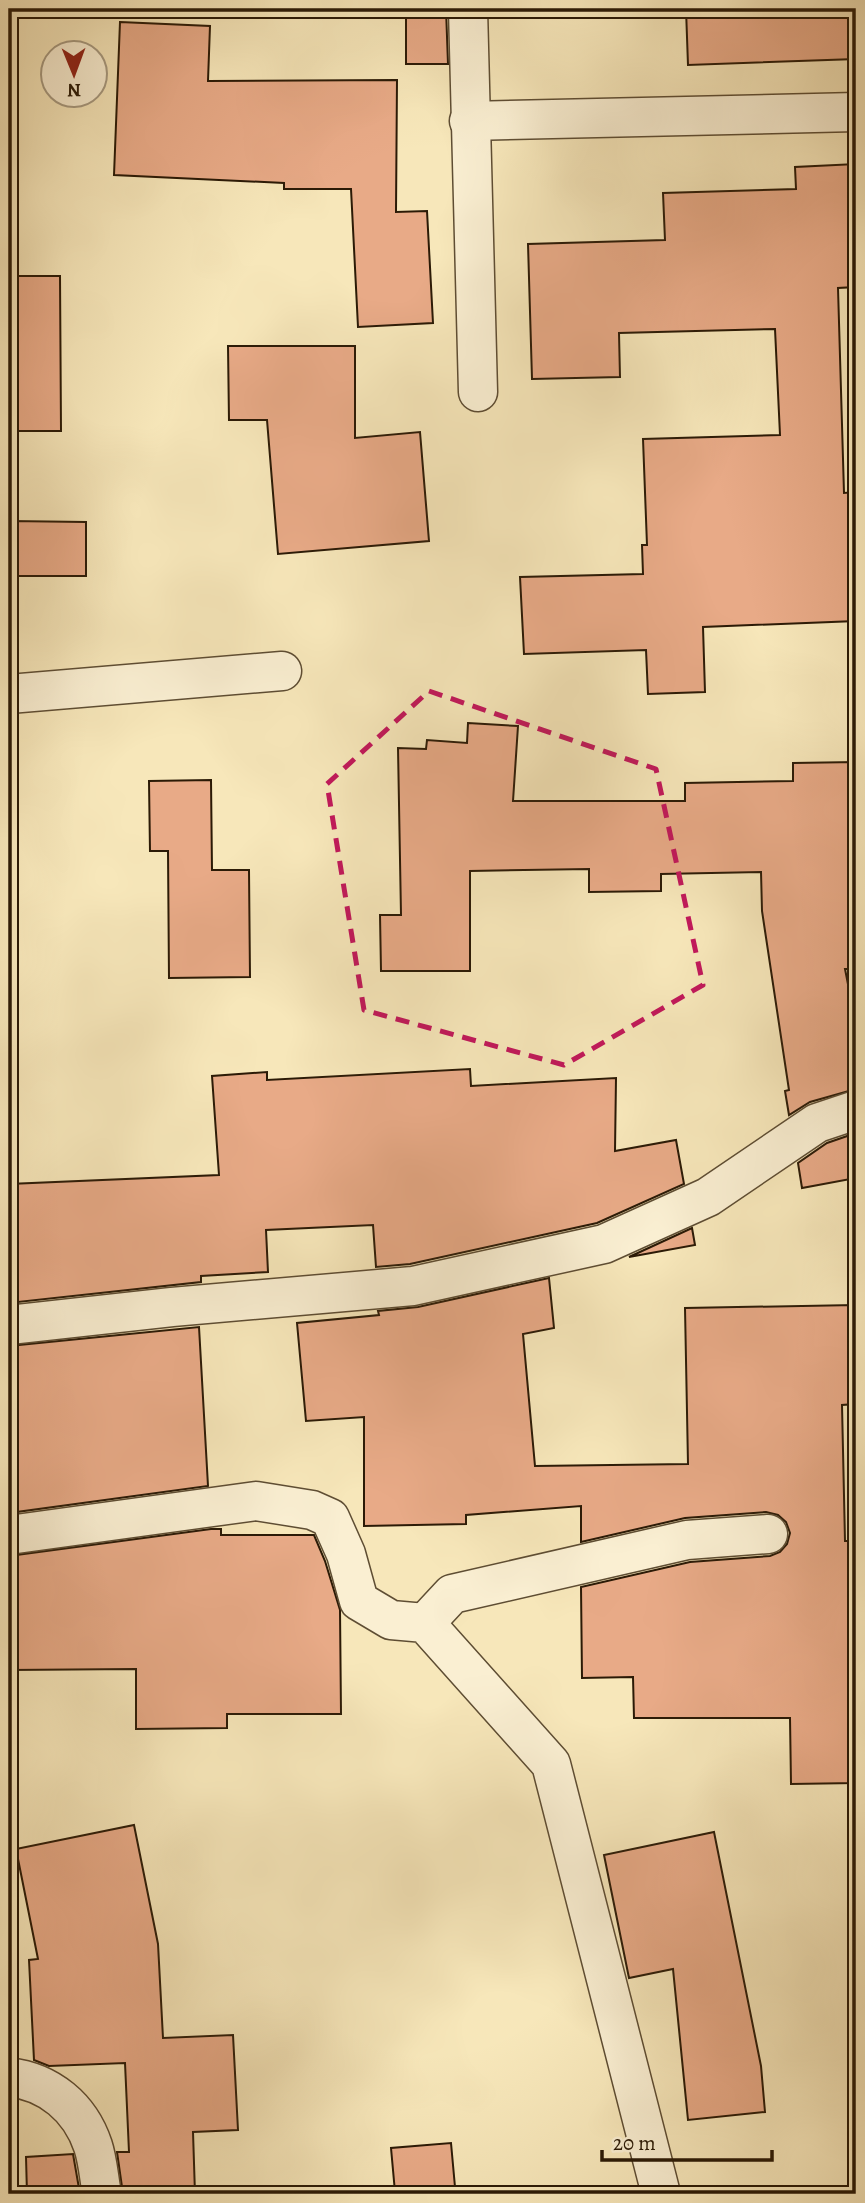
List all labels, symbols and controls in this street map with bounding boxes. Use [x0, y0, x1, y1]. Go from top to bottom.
north arrow [38, 38, 108, 108]
text: N [67, 77, 81, 103]
scale bar [602, 2119, 772, 2163]
text: 20 m [613, 2129, 656, 2157]

